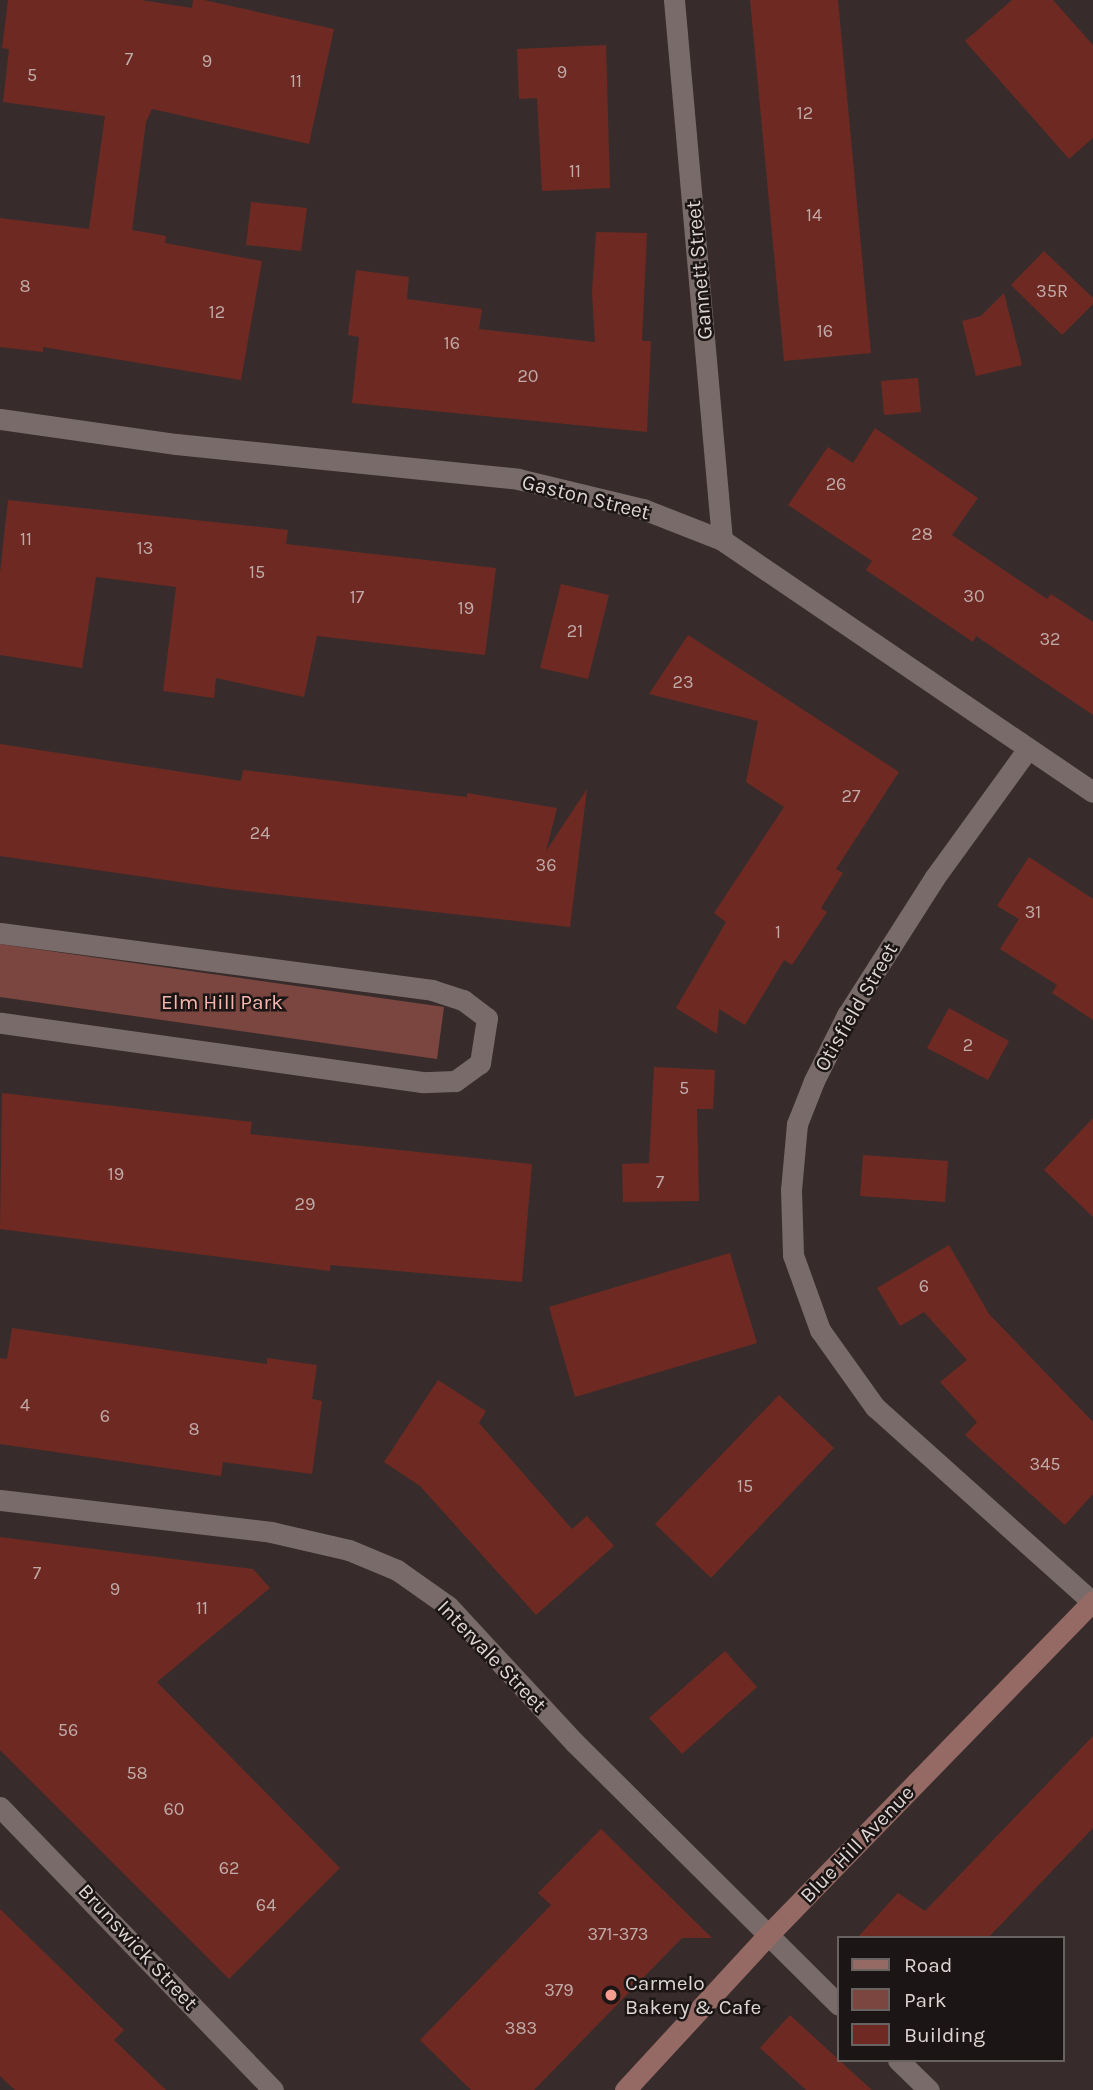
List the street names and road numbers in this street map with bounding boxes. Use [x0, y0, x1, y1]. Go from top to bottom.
street label: Gannett Street [680, 199, 718, 341]
street label: Gaston Street [519, 469, 653, 525]
street label: Otisfield Street [809, 938, 903, 1076]
street label: Intervale Street [432, 1595, 552, 1717]
street label: Blue Hill Avenue [795, 1780, 919, 1908]
street label: Brunswick Street [73, 1878, 203, 2016]

